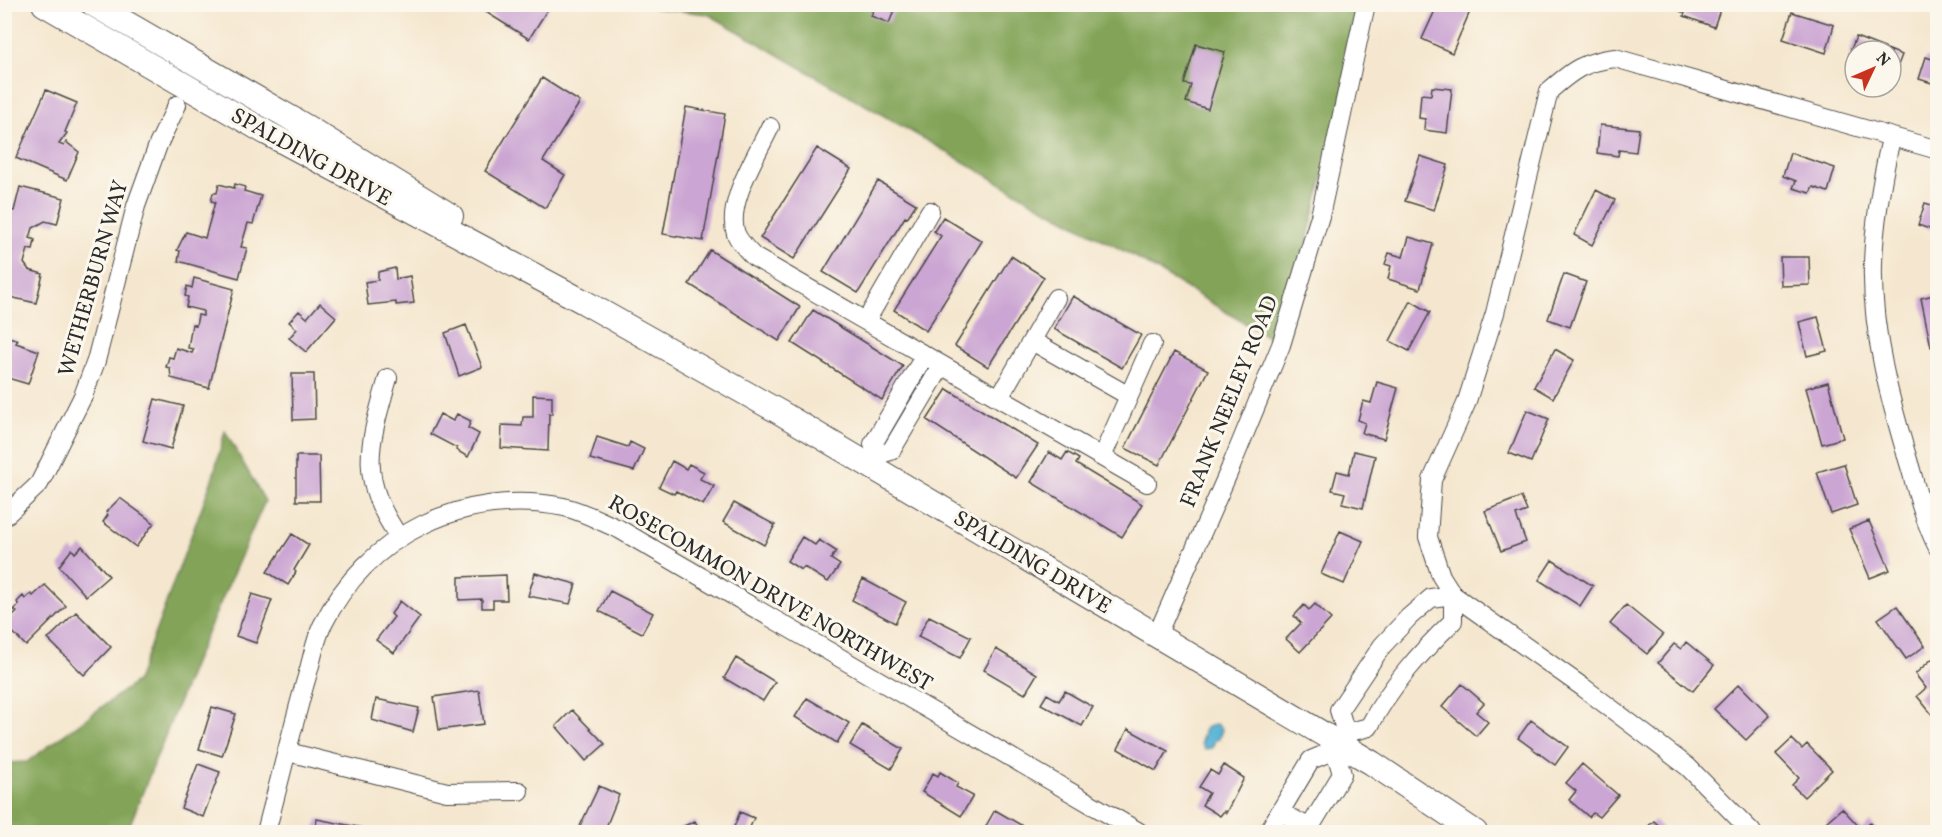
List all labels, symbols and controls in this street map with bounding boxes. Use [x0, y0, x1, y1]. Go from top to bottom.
north arrow [1843, 39, 1903, 99]
text: N [1870, 48, 1895, 72]
street label: SPALDING DRIVE [225, 101, 397, 215]
street label: WETHERBURN WAY [52, 177, 137, 381]
street label: FRANK NEELEY ROAD [1174, 291, 1287, 513]
street label: ROSECOMMON DRIVE NORTHWEST [602, 488, 938, 700]
street label: SPALDING DRIVE [947, 504, 1117, 623]

